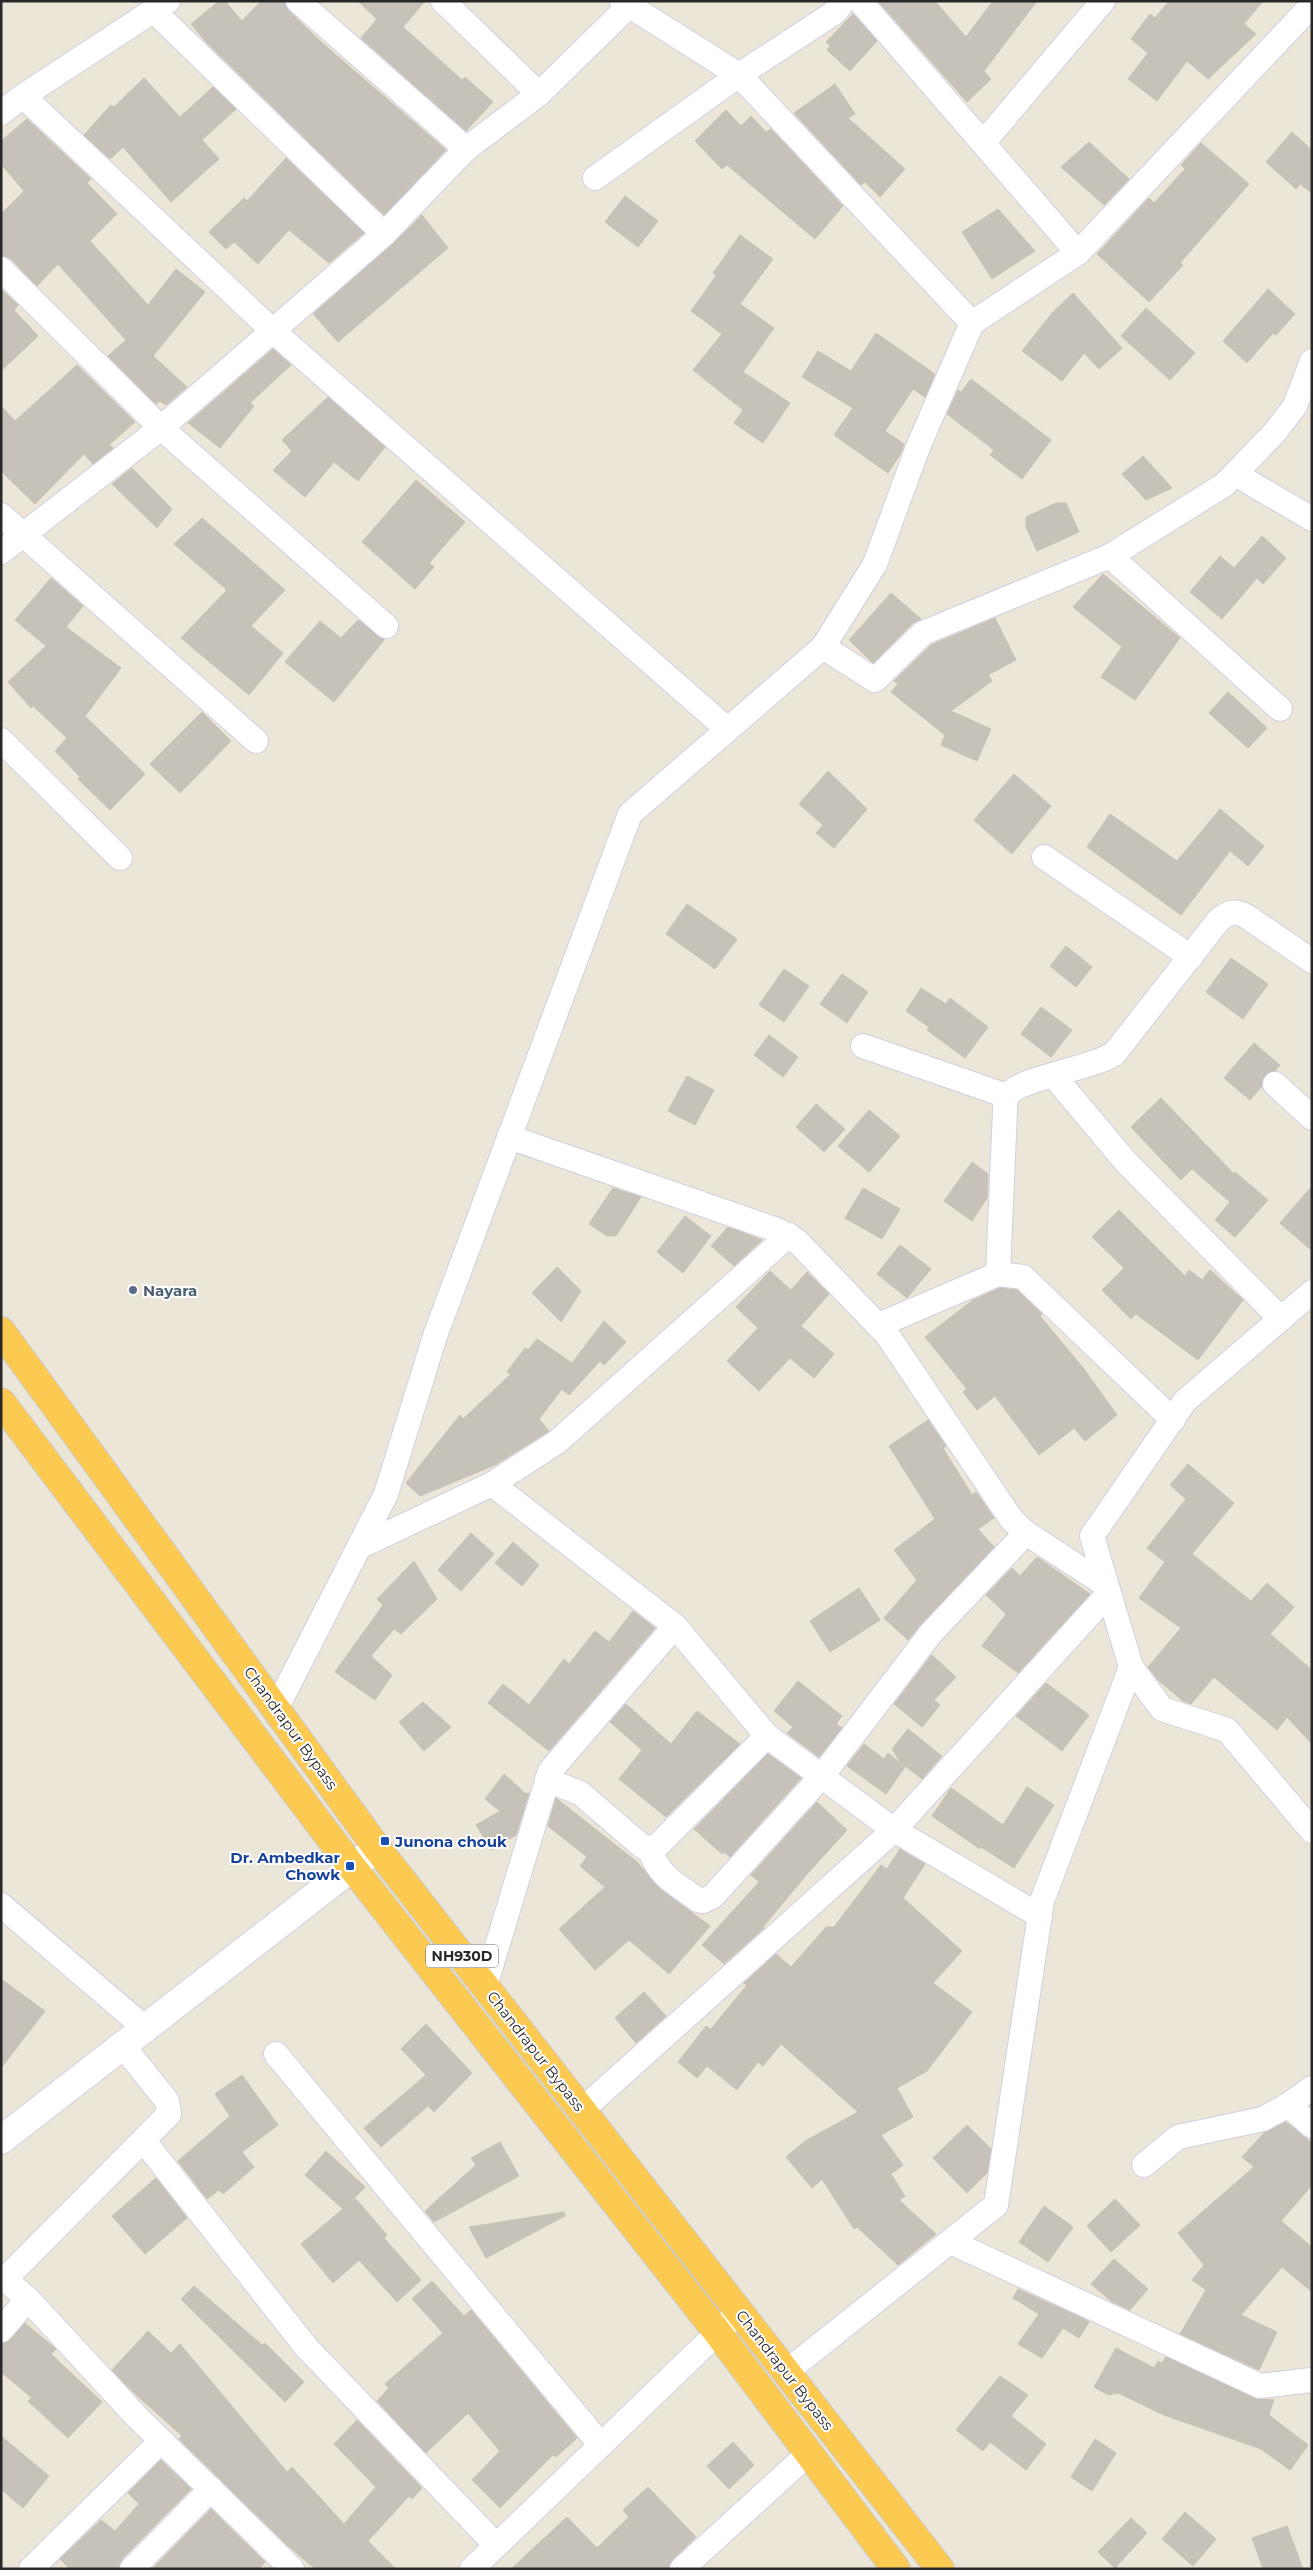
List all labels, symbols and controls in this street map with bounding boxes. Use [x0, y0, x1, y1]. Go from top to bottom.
place label: Nayara [143, 1281, 197, 1300]
marker: Nayara [127, 1284, 139, 1296]
street label: Chandrapur Bypass [240, 1663, 342, 1793]
place label: Junona chouk [394, 1832, 507, 1851]
marker: Junona chouk [379, 1835, 391, 1847]
place label: Dr. Ambedkar Chowk [230, 1848, 341, 1884]
marker: Dr. Ambedkar Chowk [344, 1860, 356, 1872]
road number: NH930D [426, 1944, 498, 1968]
street label: Chandrapur Bypass [483, 1987, 589, 2115]
street label: Chandrapur Bypass [732, 2306, 838, 2434]

